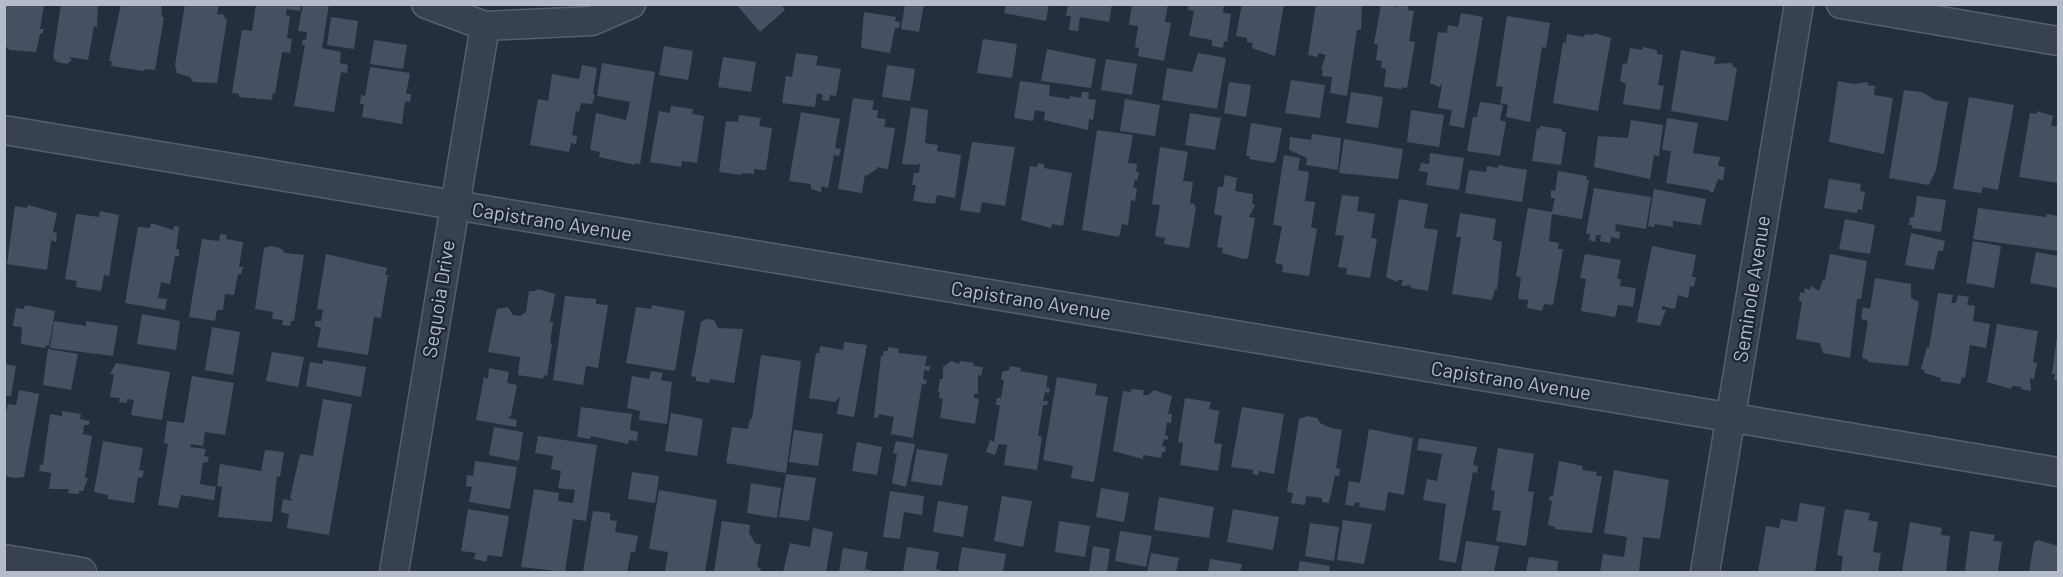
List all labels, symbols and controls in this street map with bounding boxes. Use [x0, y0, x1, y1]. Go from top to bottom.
street label: Capistrano Avenue [470, 197, 634, 247]
street label: Seminole Avenue [1729, 214, 1775, 364]
street label: Sequoia Drive [418, 238, 460, 360]
street label: Capistrano Avenue [949, 276, 1113, 326]
street label: Capistrano Avenue [1429, 356, 1593, 406]

